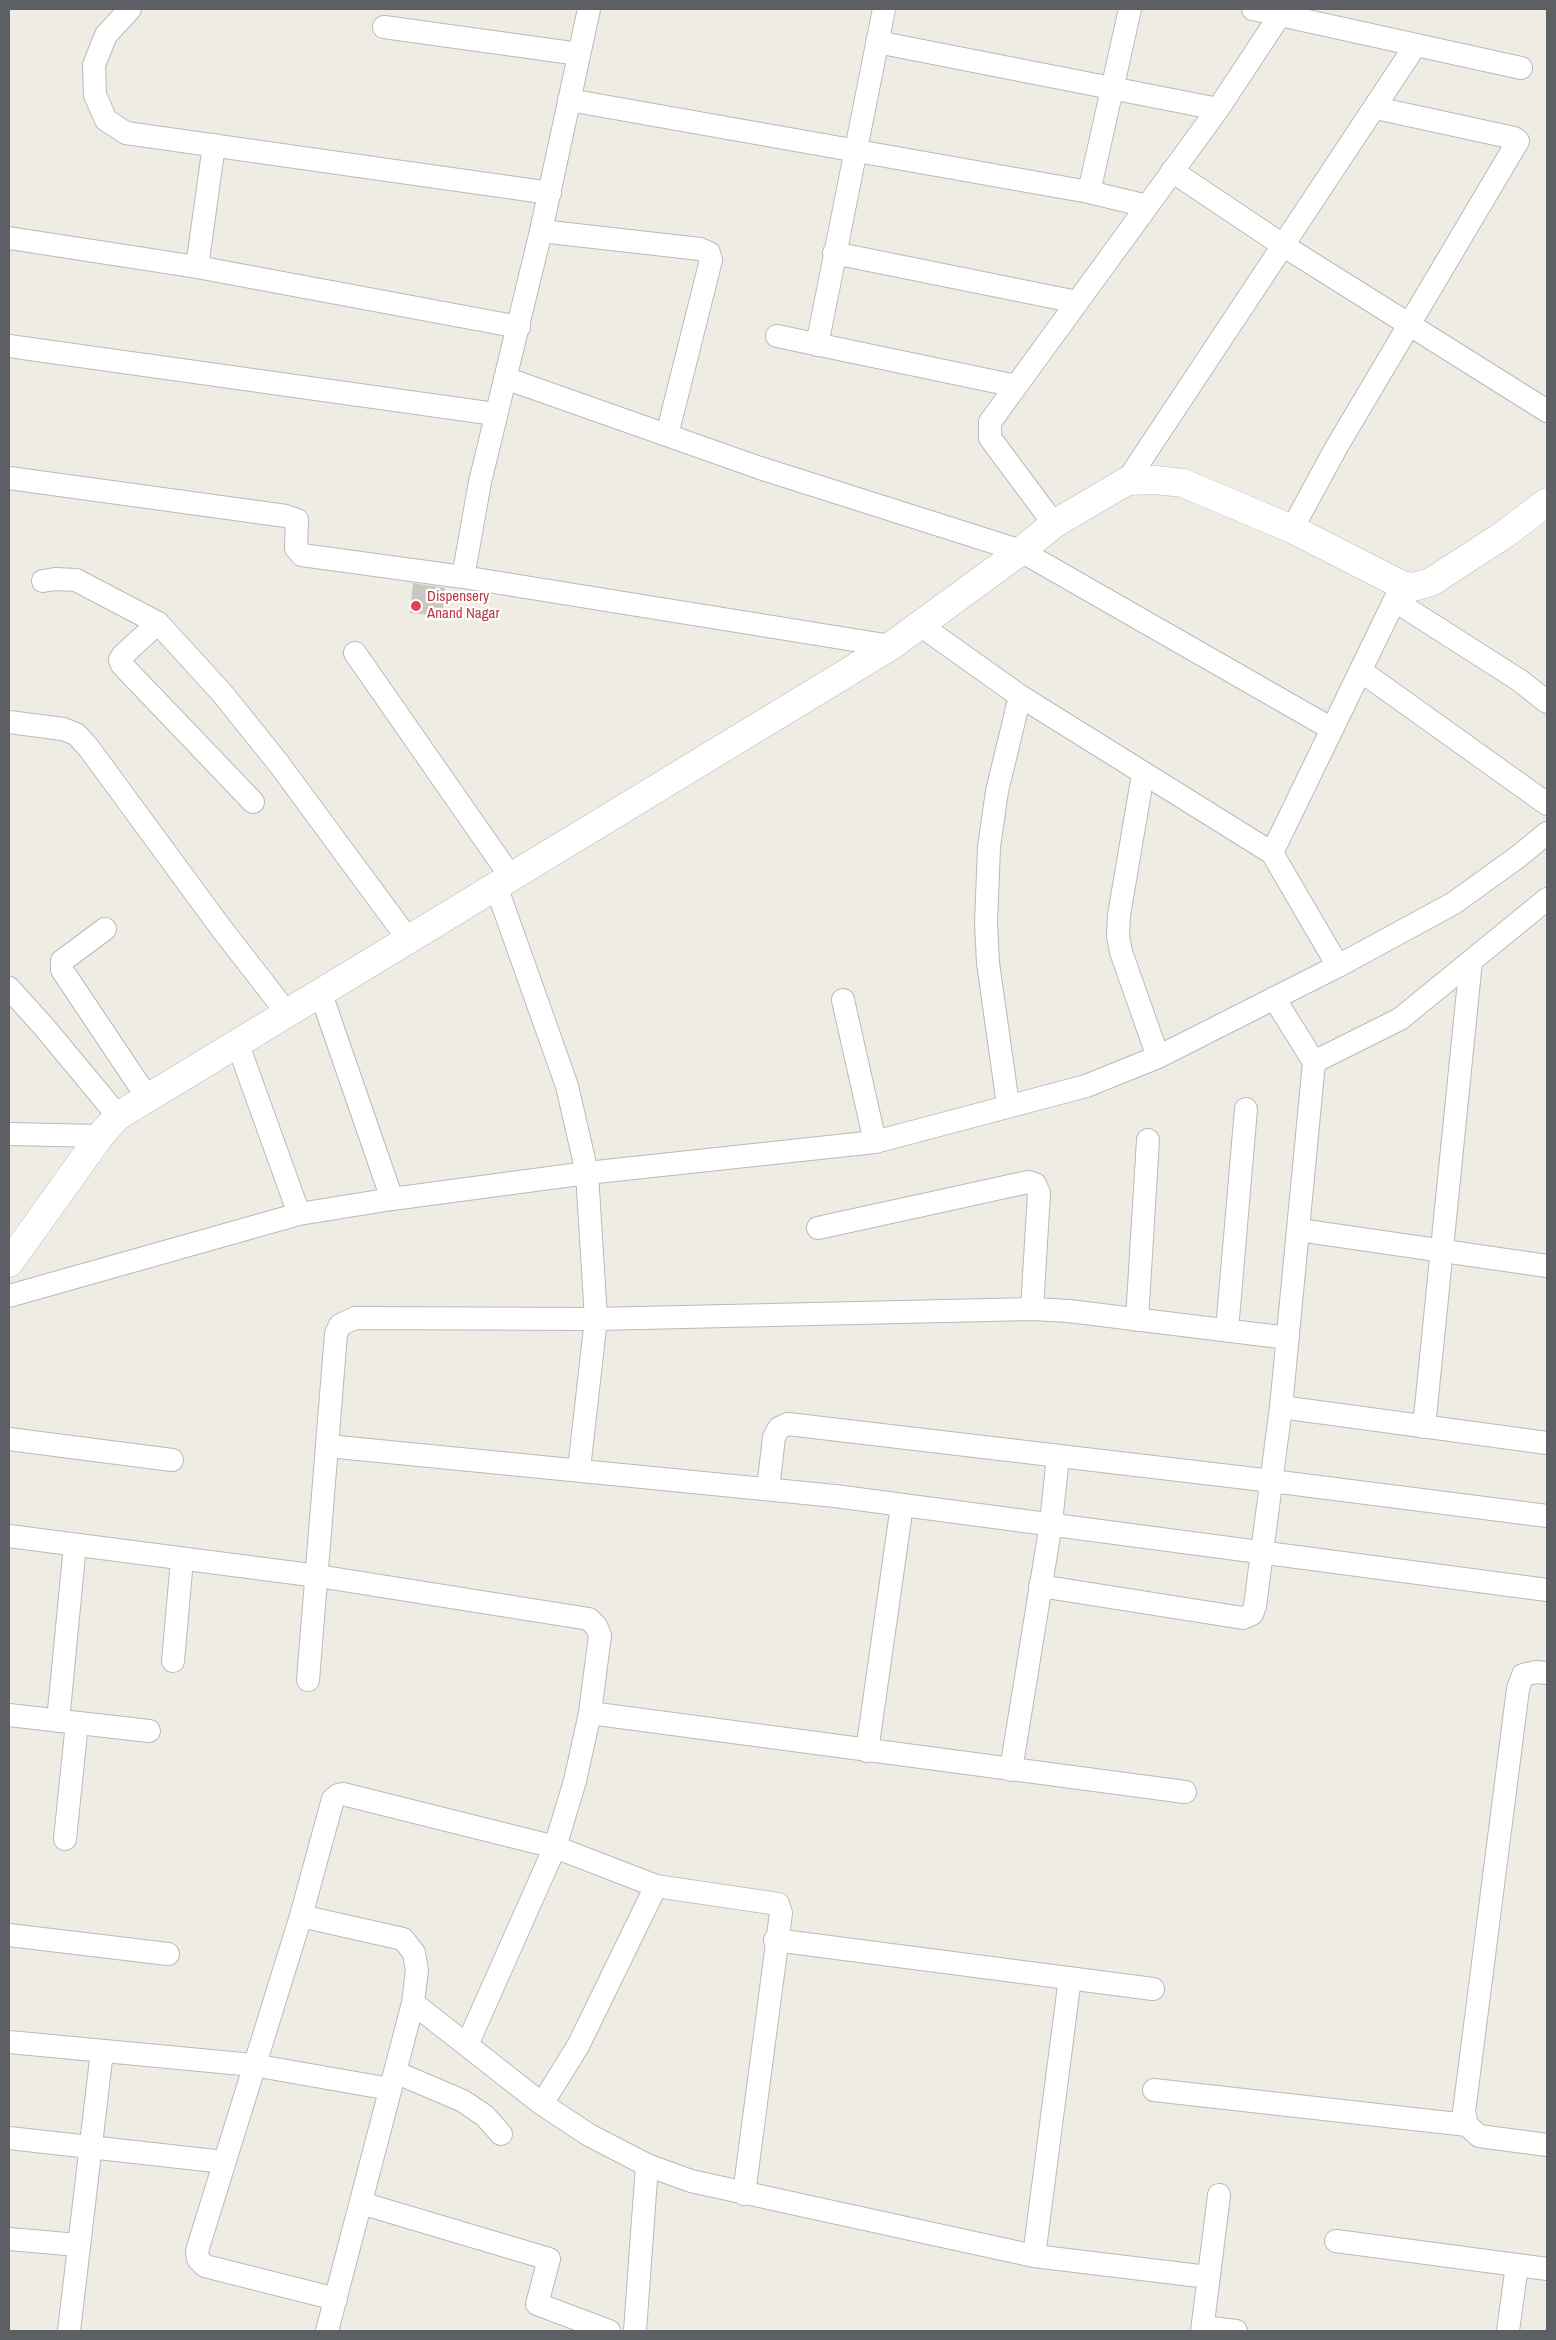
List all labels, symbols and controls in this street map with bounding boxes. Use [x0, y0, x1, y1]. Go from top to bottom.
place label: Dispensery Anand Nagar [427, 588, 499, 623]
marker: Dispensery Anand Nagar [409, 599, 423, 613]

